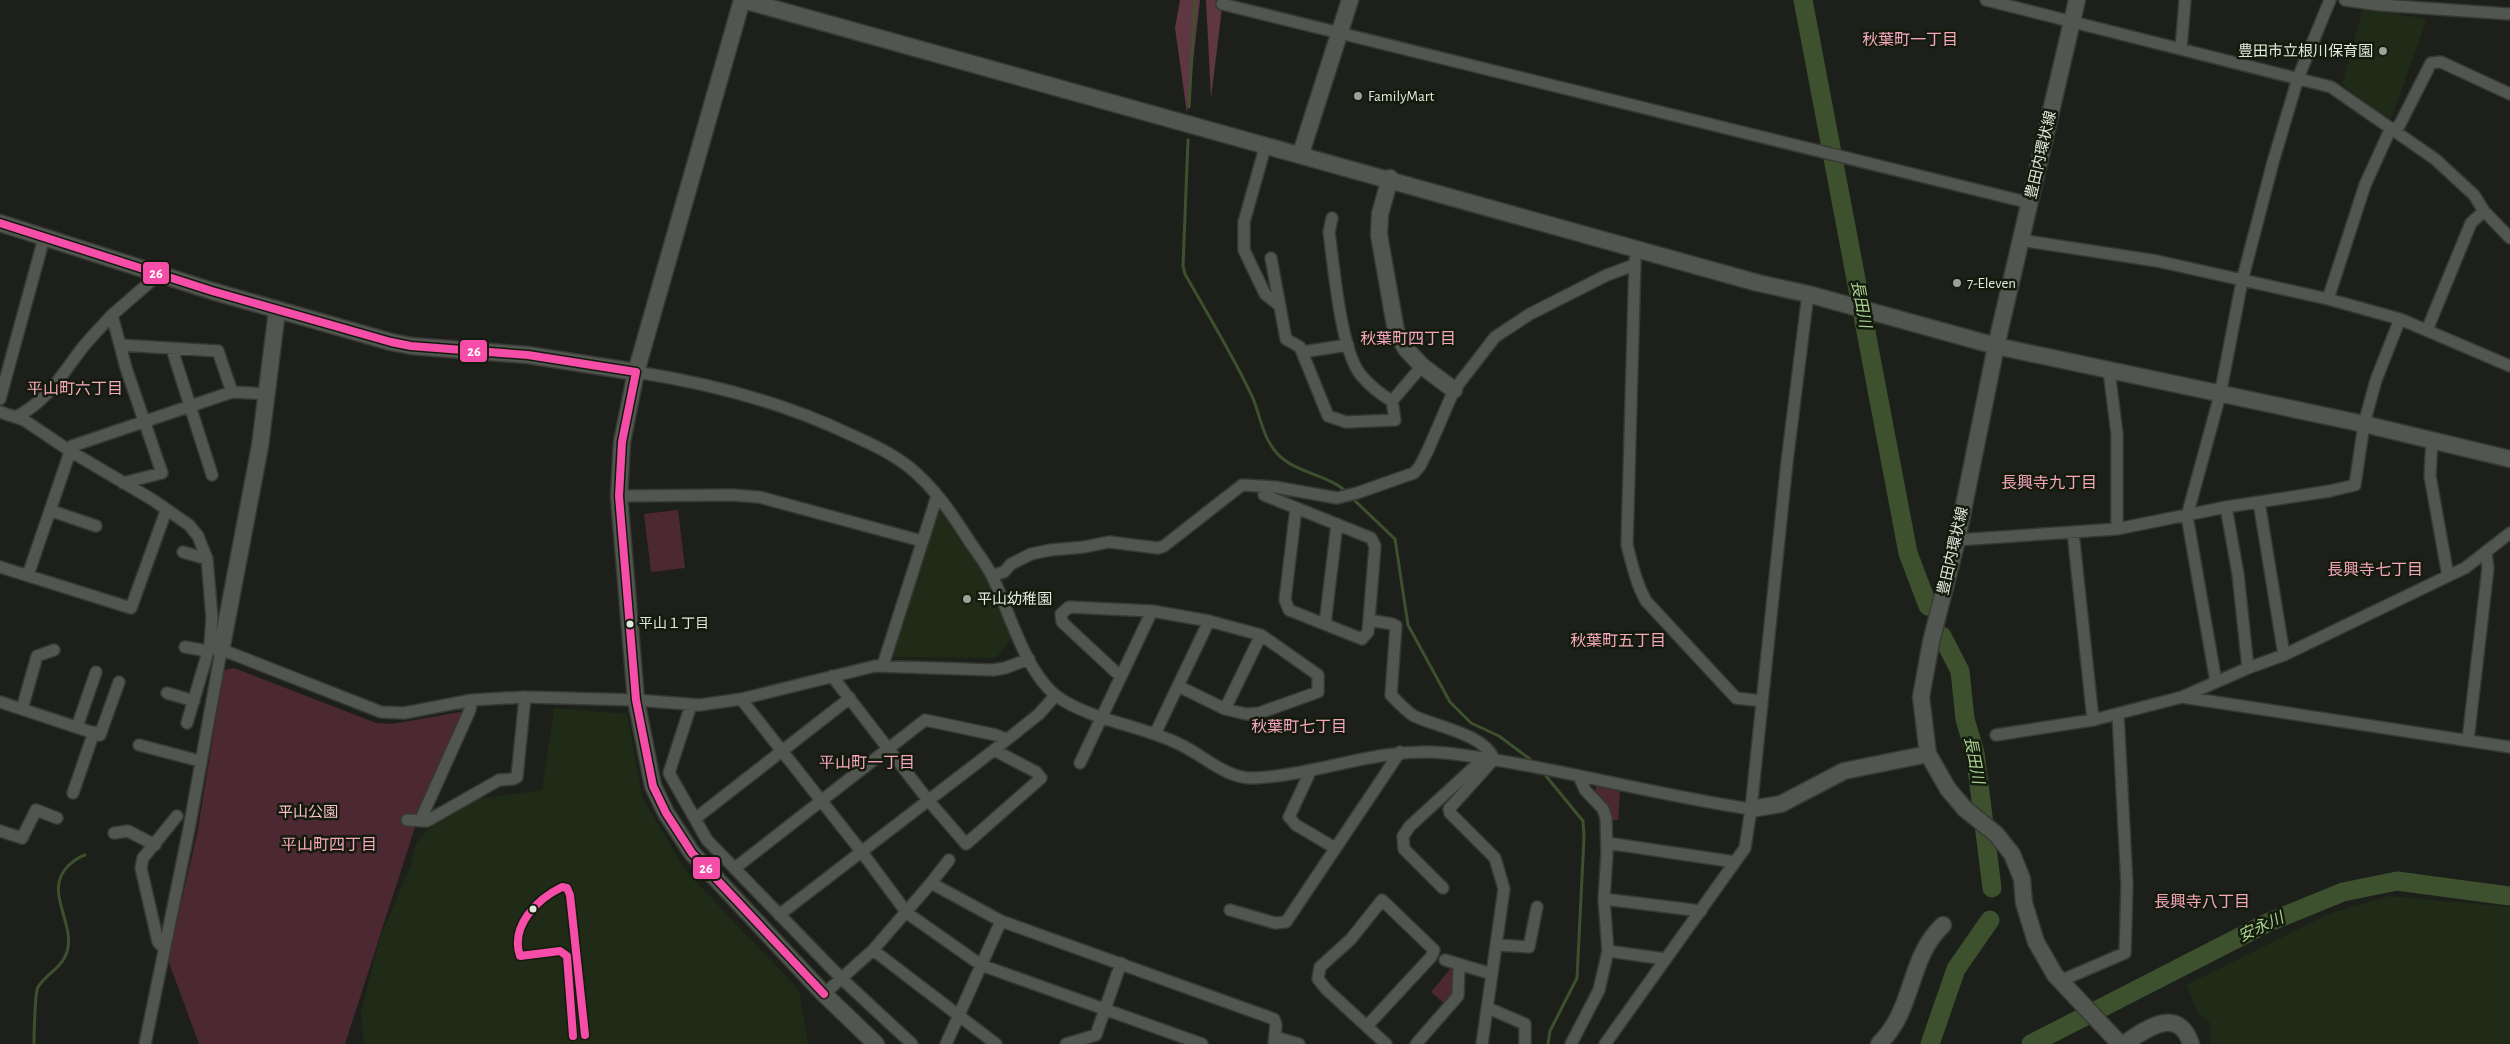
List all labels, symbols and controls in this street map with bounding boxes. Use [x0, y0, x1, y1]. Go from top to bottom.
district label: 秋葉町一丁目 [1862, 31, 1958, 48]
place label: 豊田市立根川保育園 [2238, 43, 2373, 59]
marker: 豊田市立根川保育園 [2377, 45, 2389, 57]
place label: FamilyMart [1368, 89, 1435, 104]
marker: FamilyMart [1352, 90, 1364, 102]
street label: 豊田内環状線 [2022, 109, 2058, 201]
line badge: 26 [142, 261, 170, 285]
text: 26 [149, 267, 163, 281]
place label: 7-Eleven [1967, 276, 2016, 291]
marker: 7-Eleven [1951, 277, 1963, 289]
water label: 長田川 [1849, 279, 1874, 331]
district label: 秋葉町四丁目 [1360, 330, 1456, 347]
line badge: 26 [459, 339, 488, 363]
text: 26 [467, 345, 481, 359]
district label: 平山町六丁目 [27, 381, 123, 397]
district label: 長興寺九丁目 [2001, 474, 2097, 491]
street label: 豊田内環状線 [1934, 505, 1970, 597]
district label: 長興寺七丁目 [2327, 561, 2423, 578]
place label: 平山幼稚園 [977, 591, 1052, 607]
marker: 平山幼稚園 [961, 593, 973, 605]
place label: 平山１丁目 [639, 616, 709, 631]
marker: 平山１丁目 [625, 619, 635, 629]
district label: 秋葉町五丁目 [1570, 632, 1666, 649]
district label: 秋葉町七丁目 [1251, 718, 1347, 735]
water label: 長田川 [1962, 735, 1987, 787]
district label: 平山町一丁目 [819, 755, 915, 771]
park label: 平山公園 [278, 804, 338, 820]
district label: 平山町四丁目 [281, 837, 377, 853]
line badge: 26 [692, 856, 721, 880]
text: 26 [699, 862, 713, 876]
district label: 長興寺八丁目 [2154, 893, 2250, 910]
unlabelled marker [528, 904, 538, 914]
water label: 安永川 [2235, 908, 2288, 944]

